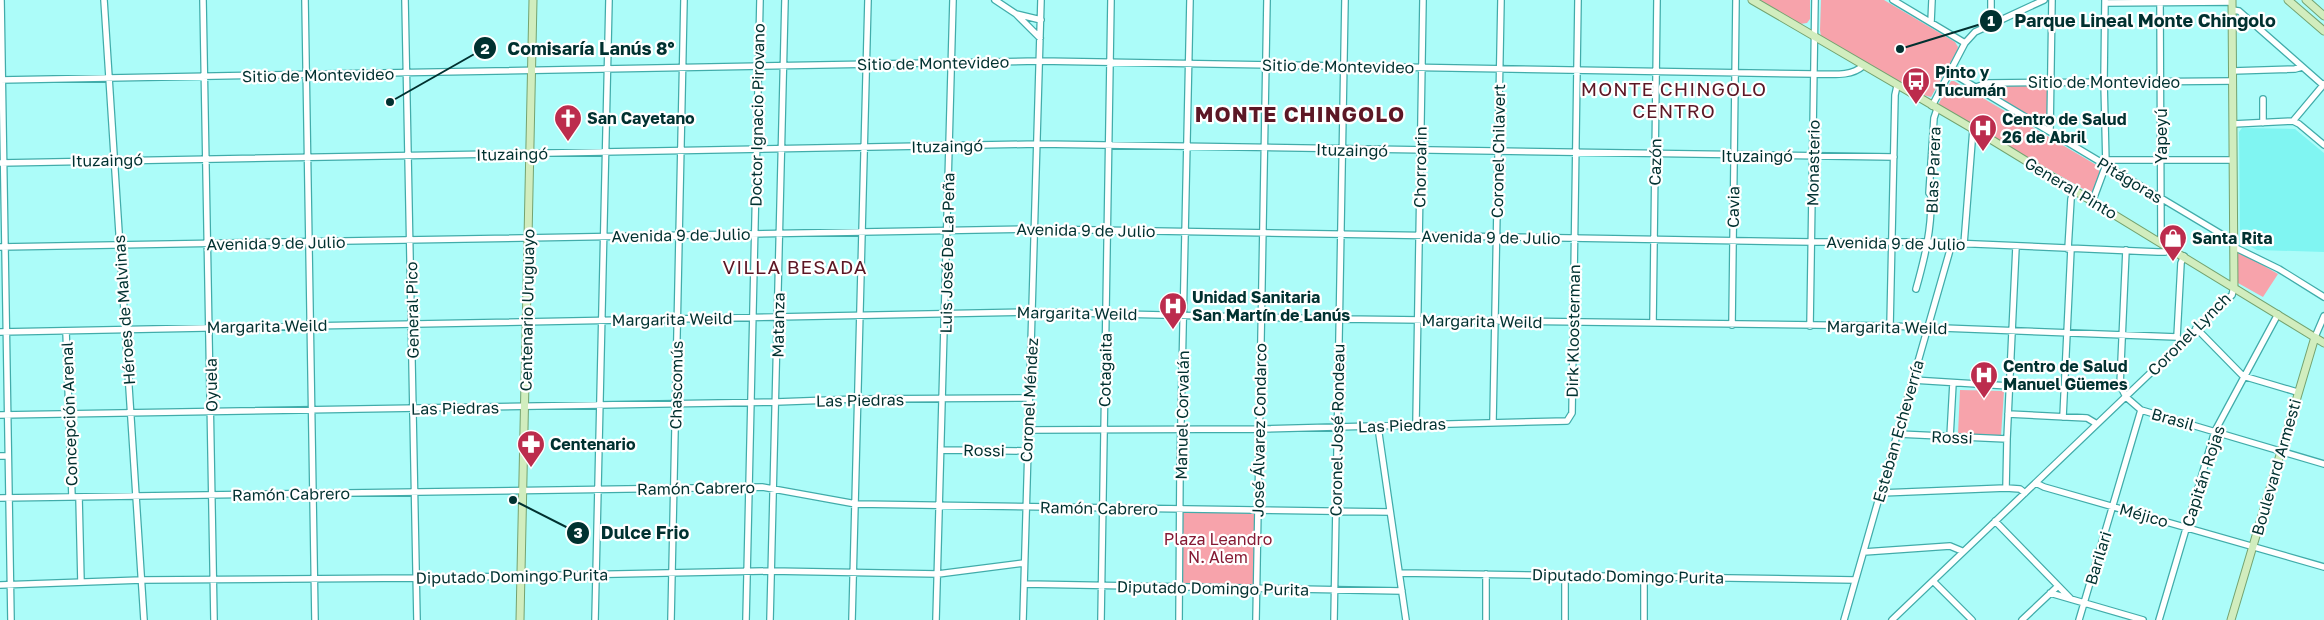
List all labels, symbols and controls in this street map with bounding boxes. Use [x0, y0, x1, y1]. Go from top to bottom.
callout: Parque Lineal Monte Chingolo [1979, 5, 2285, 38]
text: Parque Lineal Monte Chingolo [2014, 9, 2276, 31]
text: 1 [1987, 11, 1995, 29]
street label: Doctor Ignacio Pirovano [745, 23, 769, 207]
callout: Comisaría Lanús 8° [472, 32, 684, 65]
text: Comisaría Lanús 8° [507, 37, 675, 59]
text: 2 [480, 39, 490, 57]
street label: Sitio de Montevideo [857, 52, 1009, 74]
street label: Sitio de Montevideo [1262, 55, 1414, 77]
place label: Pinto y Tucumán [1935, 62, 2006, 100]
street label: Sitio de Montevideo [242, 64, 394, 86]
bus stop icon: Pinto y Tucumán [1901, 66, 1931, 105]
street label: Sitio de Montevideo [2028, 72, 2180, 92]
district label: MONTE CHINGOLO CENTRO [1581, 77, 1767, 122]
street label: Coronel Chilavert [1487, 84, 1509, 218]
district label: MONTE CHINGOLO [1195, 101, 1405, 127]
church icon: San Cayetano [553, 103, 583, 142]
place label: San Cayetano [587, 108, 695, 128]
street label: Yapeyú [2151, 108, 2171, 164]
place label: Centro de Salud 26 de Abril [2002, 109, 2127, 147]
hospital icon: Centro de Salud 26 de Abril [1968, 113, 1998, 152]
street label: Monasterio [1802, 120, 1824, 206]
street label: Chorroarin [1409, 126, 1431, 208]
street label: Blas Parera [1921, 126, 1945, 214]
street label: Ituzaingó [911, 135, 983, 157]
street label: Cazón [1645, 138, 1665, 186]
street label: Ituzaingó [1316, 139, 1388, 161]
street label: Ituzaingó [476, 143, 548, 165]
street label: Ituzaingó [1721, 146, 1793, 166]
street label: Ituzaingó [71, 149, 143, 171]
street label: General Pinto [2021, 153, 2121, 223]
street label: Pitágoras [2093, 153, 2167, 207]
street label: Luis José De La Peña [936, 172, 958, 334]
street label: Cavia [1723, 186, 1743, 228]
street label: Avenida 9 de Julio [1016, 219, 1156, 241]
shop icon: Santa Rita [2158, 223, 2188, 262]
street label: Avenida 9 de Julio [611, 224, 751, 246]
street label: Avenida 9 de Julio [1421, 226, 1561, 248]
place label: Santa Rita [2192, 228, 2273, 248]
street label: Centenario Uruguayo [516, 229, 538, 391]
street label: Avenida 9 de Julio [206, 232, 346, 254]
street label: Avenida 9 de Julio [1826, 232, 1966, 254]
street label: Héroes de Malvinas [109, 234, 139, 386]
district label: VILLA BESADA [722, 255, 868, 278]
street label: General Pico [401, 261, 423, 359]
street label: Dirk Kloosterman [1562, 264, 1584, 398]
place label: Unidad Sanitaria San Martín de Lanús [1192, 287, 1350, 325]
street label: Coronel Lynch [2143, 288, 2235, 380]
hospital icon: Unidad Sanitaria San Martín de Lanús [1158, 291, 1188, 330]
street label: Matanza [767, 292, 789, 358]
street label: Margarita Weild [1016, 302, 1138, 324]
street label: Margarita Weild [611, 308, 733, 330]
street label: Margarita Weild [1421, 310, 1543, 332]
street label: Margarita Weild [206, 315, 328, 337]
street label: Margarita Weild [1826, 316, 1948, 338]
street label: Cotagaita [1094, 333, 1116, 407]
street label: Coronel Méndez [1016, 337, 1042, 463]
street label: Chascomús [665, 340, 687, 430]
street label: Concepción Arenal [56, 341, 82, 487]
street label: José Álvarez Condarco [1247, 343, 1271, 517]
street label: Coronel José Rondeau [1325, 344, 1349, 516]
street label: Manuel Corvalán [1171, 350, 1193, 480]
place label: Centro de Salud Manuel Güemes [2003, 356, 2128, 394]
street label: Esteban Echeverría [1868, 357, 1928, 505]
street label: Oyuela [201, 358, 221, 412]
hospital icon: Centro de Salud Manuel Güemes [1969, 360, 1999, 399]
street label: Las Piedras [816, 389, 904, 411]
street label: Las Piedras [411, 397, 499, 419]
street label: Boulevard Armesti [2247, 397, 2305, 537]
street label: Brasil [2149, 403, 2197, 435]
street label: Las Piedras [1358, 413, 1446, 437]
street label: Capitán Rojas [2177, 423, 2229, 529]
street label: Rossi [1931, 426, 1973, 448]
pharmacy icon: Centenario [516, 429, 546, 468]
place label: Centenario [550, 434, 636, 454]
street label: Rossi [963, 440, 1005, 460]
street label: Ramón Cabrero [637, 477, 755, 499]
street label: Ramón Cabrero [232, 483, 350, 505]
street label: Ramón Cabrero [1040, 497, 1158, 519]
street label: Méjico [2117, 499, 2171, 531]
callout: Dulce Frio [566, 516, 699, 549]
text: Dulce Frio [601, 521, 689, 543]
text: 3 [573, 523, 583, 541]
park label: Plaza Leandro N. Alem [1164, 529, 1272, 567]
street label: Barilari [2080, 529, 2116, 587]
street label: Diputado Domingo Purita [416, 564, 608, 588]
street label: Diputado Domingo Purita [1532, 564, 1724, 588]
street label: Diputado Domingo Purita [1117, 576, 1309, 600]

